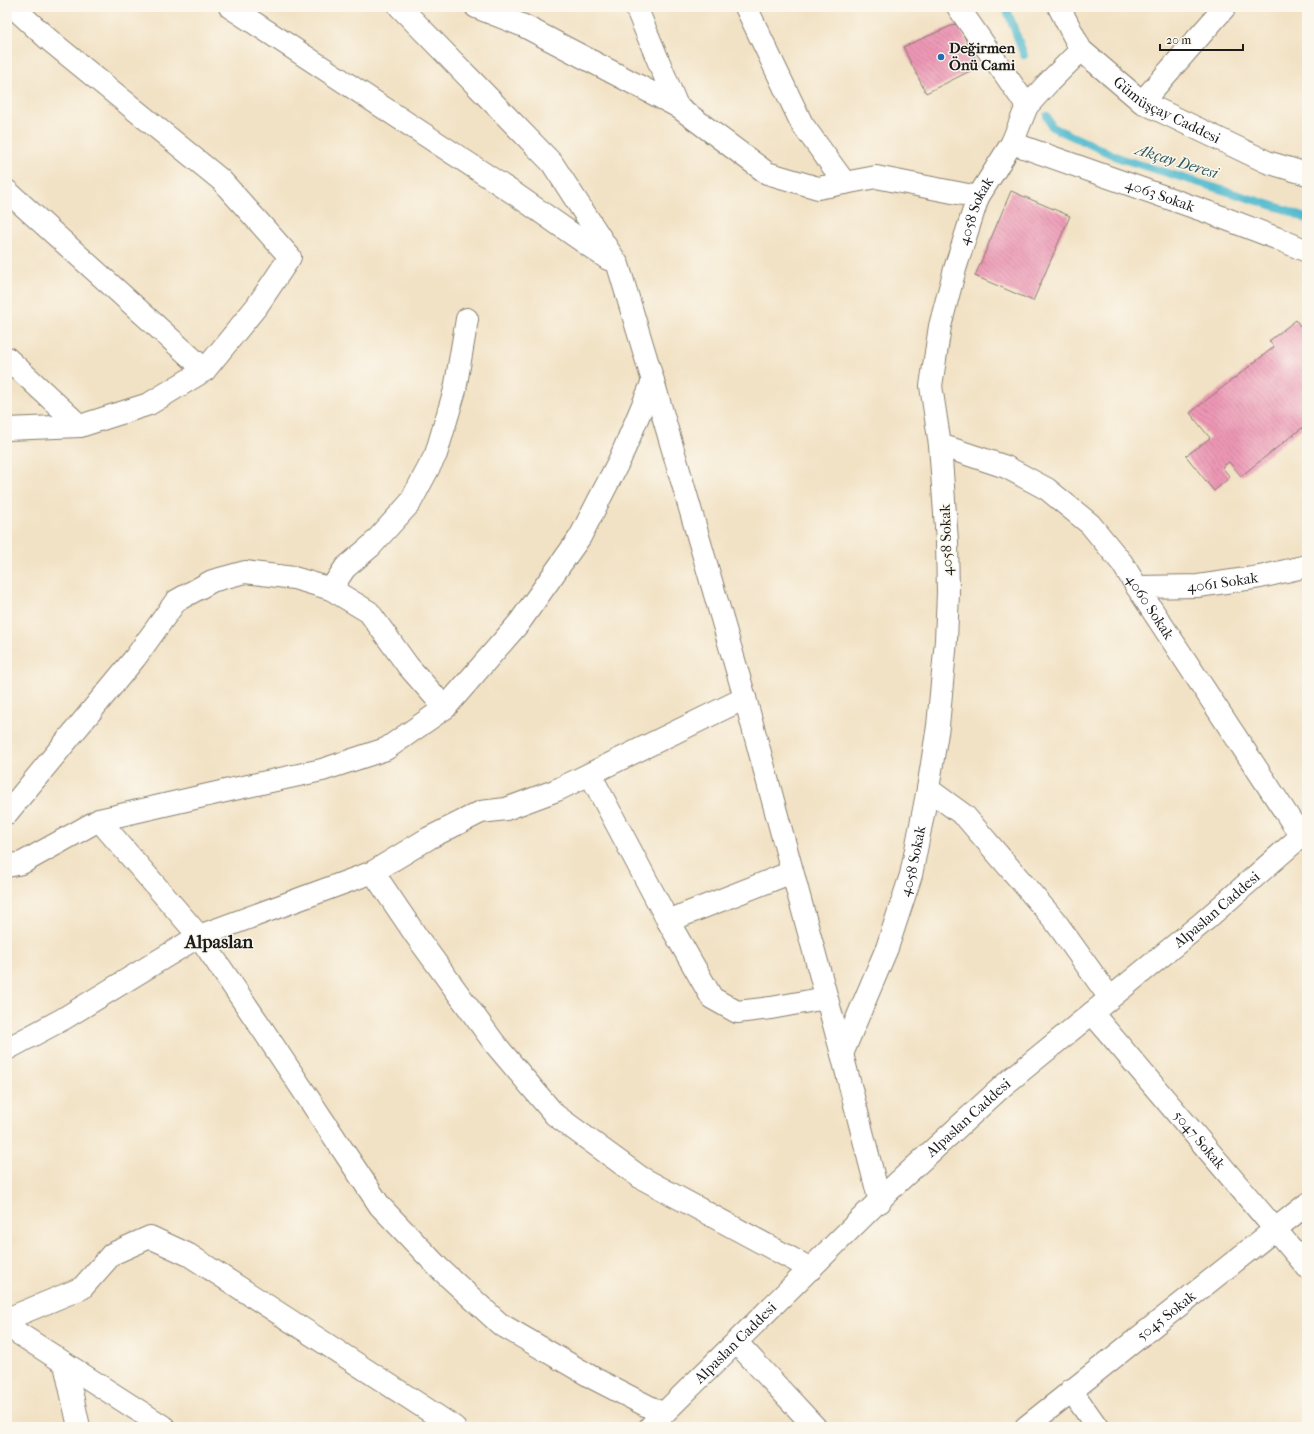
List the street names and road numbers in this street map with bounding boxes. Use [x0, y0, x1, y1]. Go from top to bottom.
street label: Gümüşçay Caddesi [1110, 73, 1224, 148]
street label: 4058 Sokak [954, 173, 997, 247]
street label: 4063 Sokak [1123, 175, 1197, 216]
street label: 4058 Sokak [936, 503, 956, 576]
street label: 4061 Sokak [1187, 568, 1260, 595]
street label: 4060 Sokak [1122, 571, 1178, 643]
street label: 4058 Sokak [896, 824, 930, 899]
street label: Alpaslan Caddesi [1169, 867, 1264, 952]
street label: Alpaslan Caddesi [922, 1074, 1015, 1161]
street label: 5047 Sokak [1169, 1107, 1229, 1173]
street label: 5045 Sokak [1133, 1287, 1200, 1345]
street label: Alpaslan Caddesi [690, 1298, 781, 1388]

